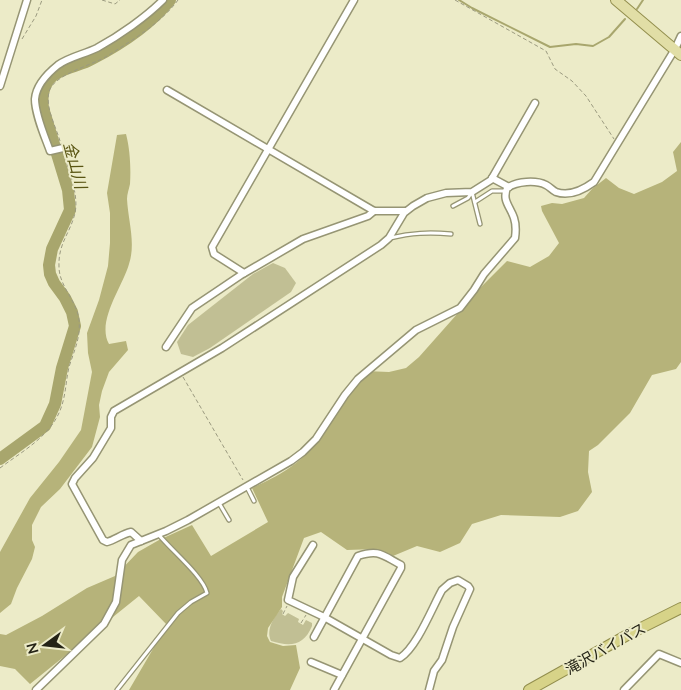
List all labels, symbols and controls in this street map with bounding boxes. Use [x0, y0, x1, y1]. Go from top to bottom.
water label: 金山川 [61, 139, 92, 193]
street label: 滝沢バイパス [561, 618, 649, 678]
north arrow [20, 620, 70, 670]
text: N [22, 641, 42, 656]

